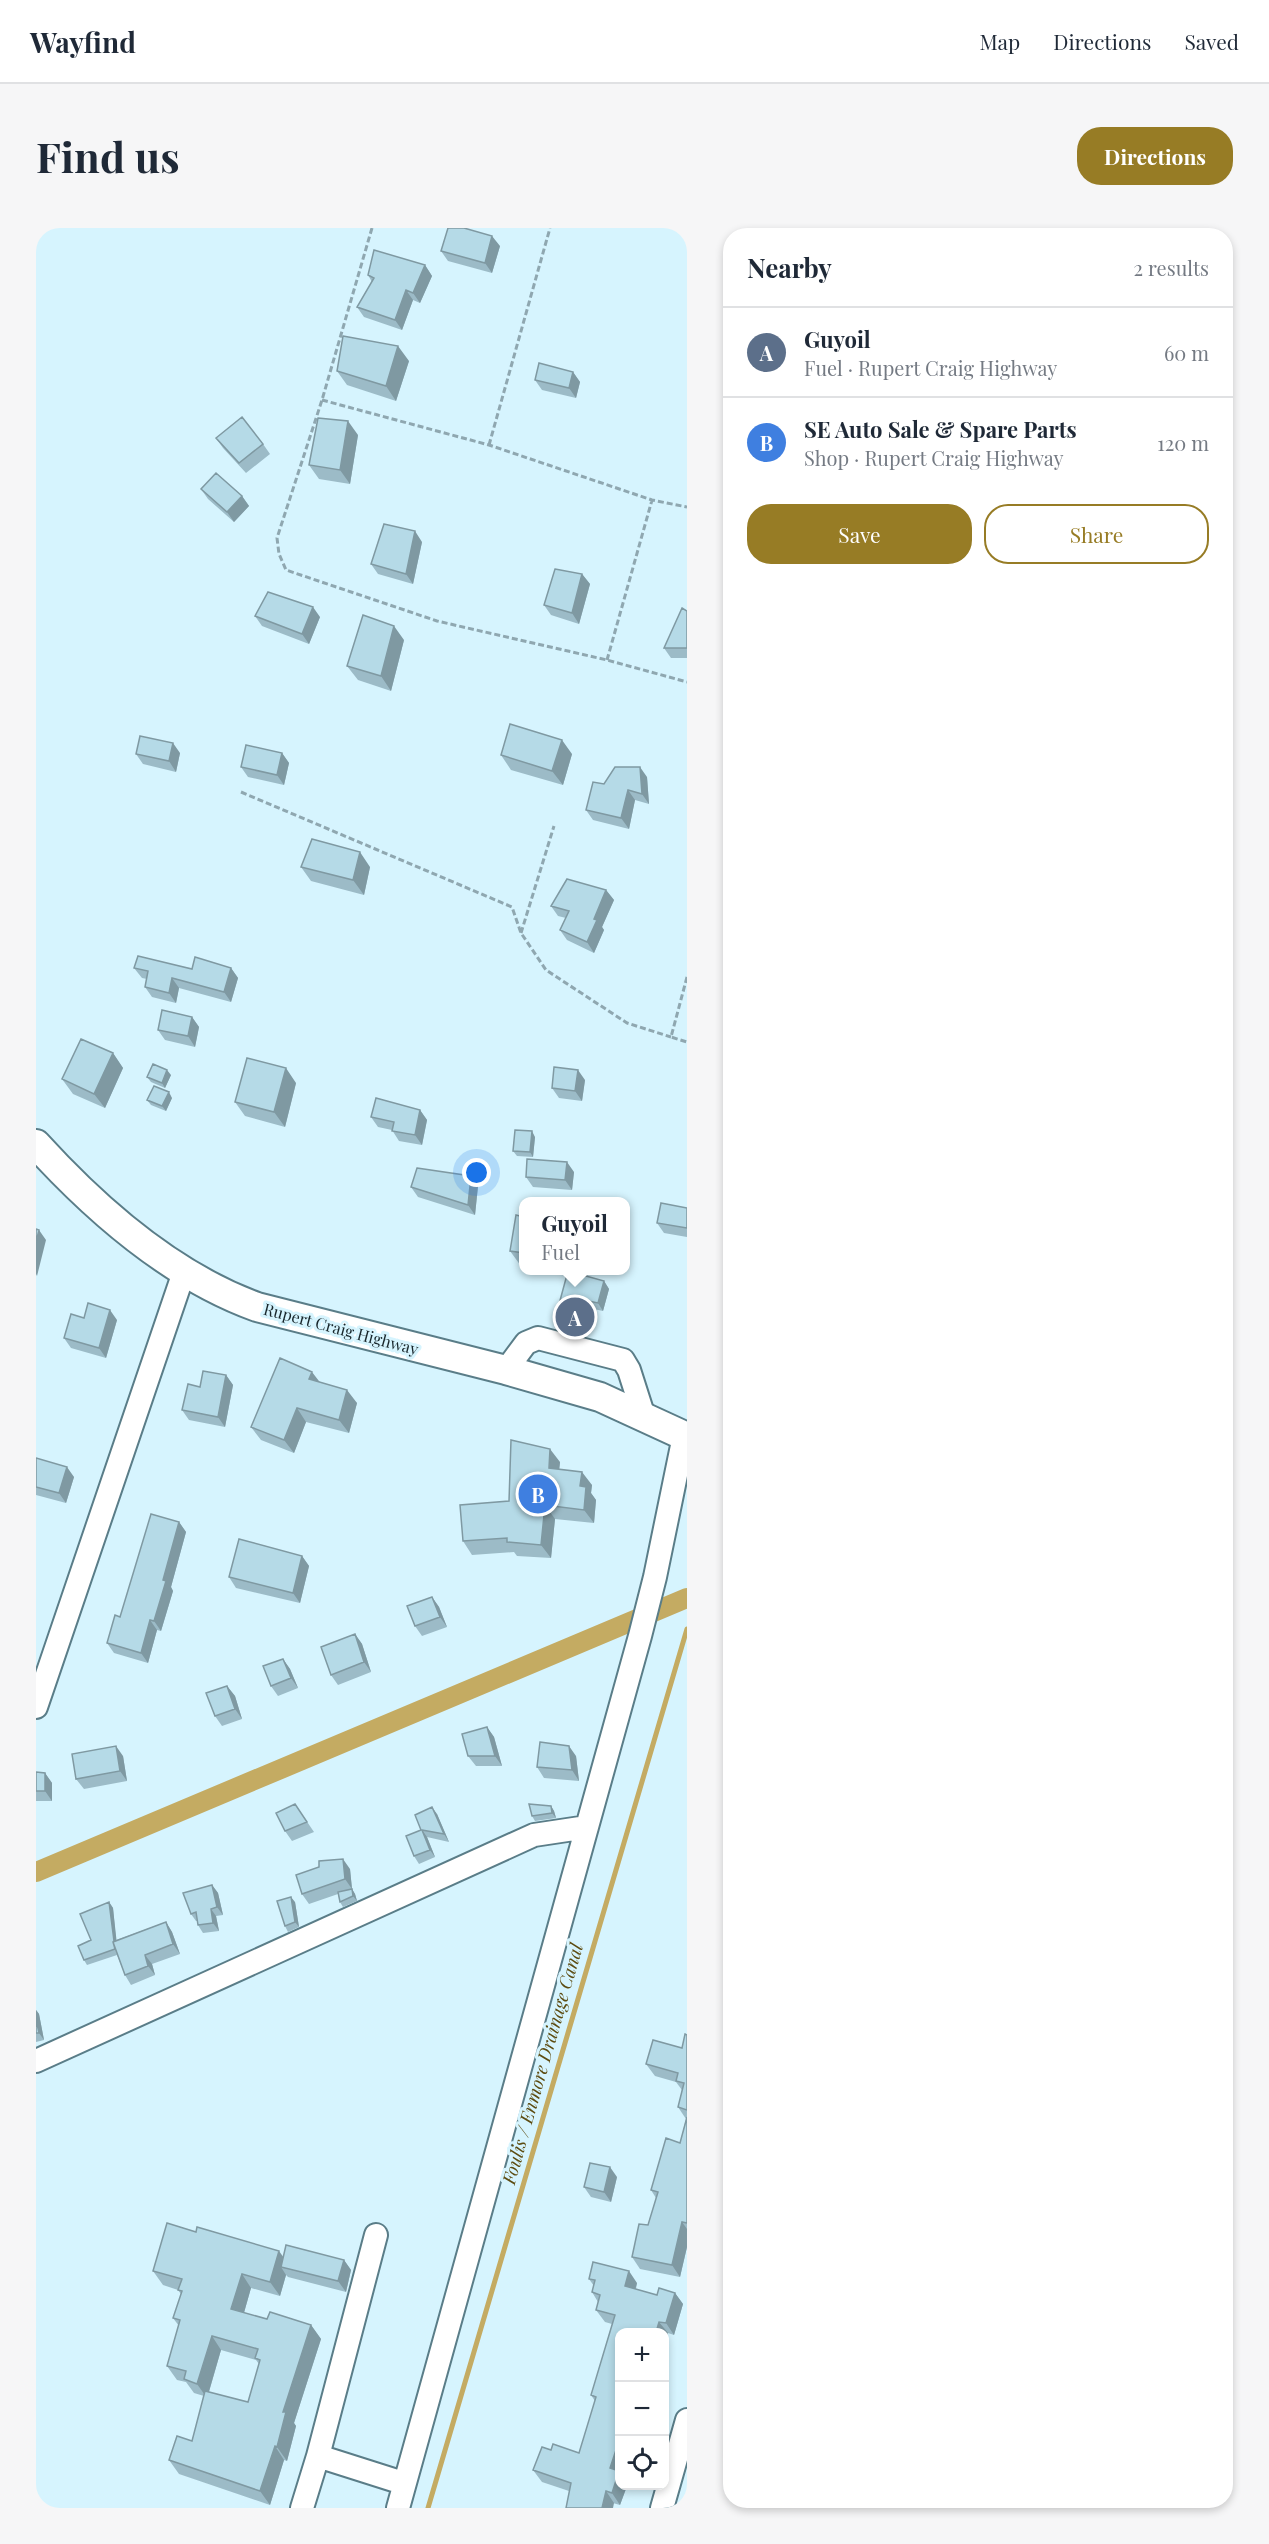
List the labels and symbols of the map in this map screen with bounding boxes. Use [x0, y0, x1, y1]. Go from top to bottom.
your location [462, 1158, 491, 1187]
pin: A [556, 1294, 594, 1340]
street label: Rupert Craig Highway [261, 1298, 421, 1359]
pin: B [518, 1472, 558, 1516]
water label: Foulis / Enmore Drainage Canal [496, 1940, 588, 2188]

